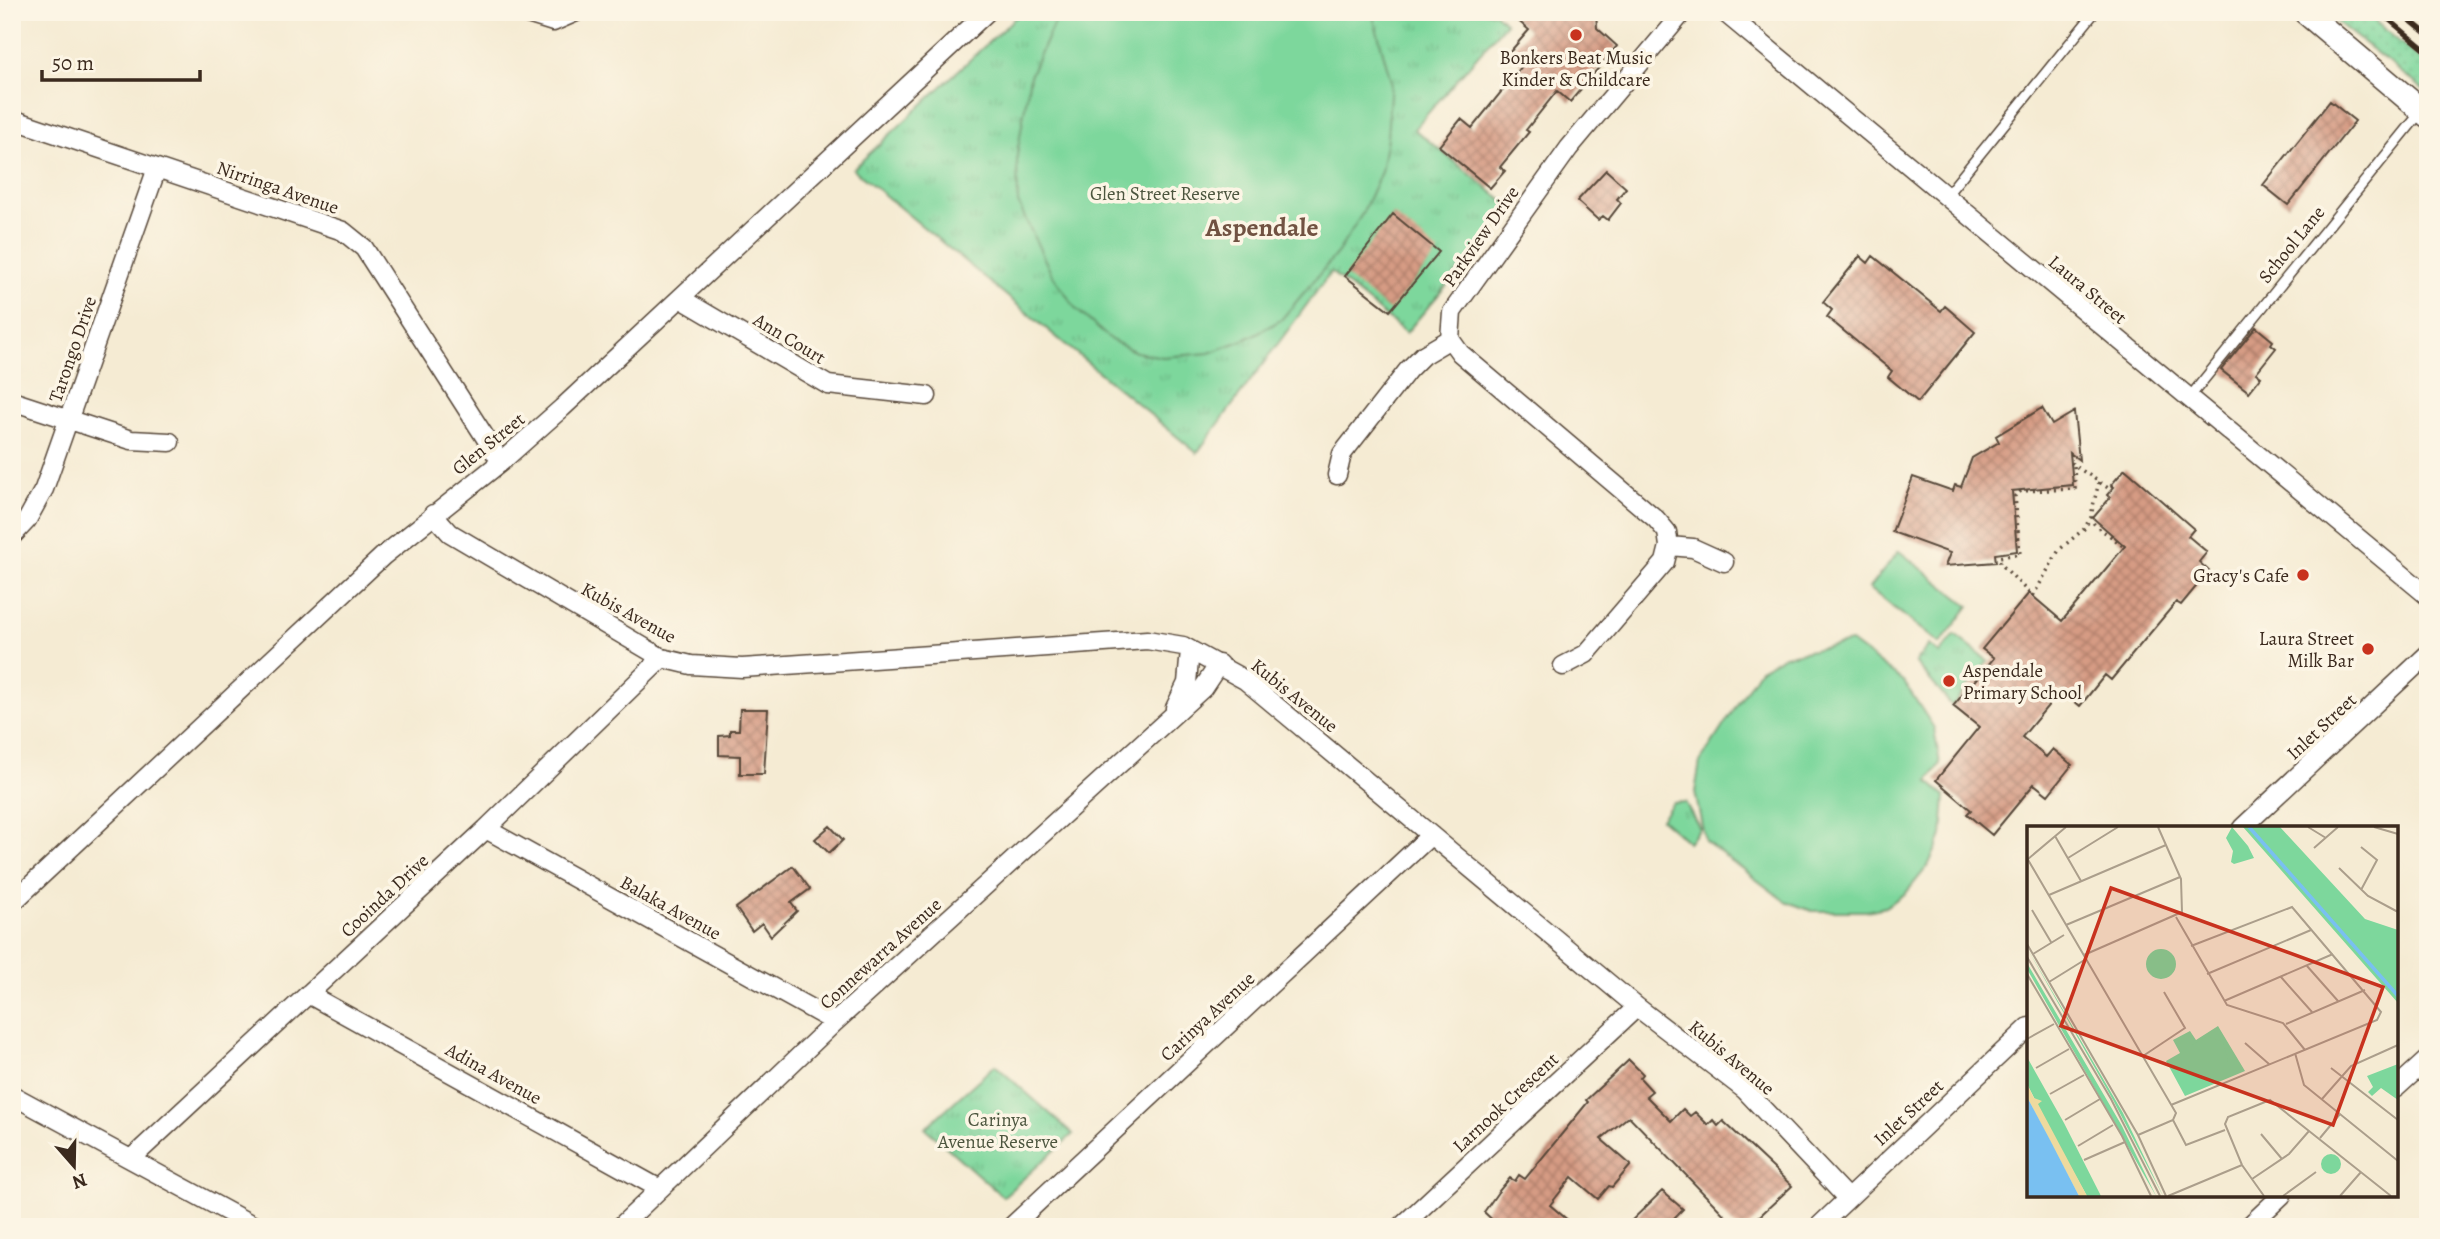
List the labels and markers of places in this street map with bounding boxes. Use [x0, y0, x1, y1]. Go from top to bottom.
marker: Bonkers Beat Music Kinder & Childcare [1568, 27, 1584, 43]
place label: Bonkers Beat Music Kinder & Childcare [1500, 45, 1652, 93]
place label: Gracy's Cafe [2193, 563, 2289, 589]
marker: Gracy's Cafe [2295, 567, 2311, 583]
place label: Laura Street Milk Bar [2259, 626, 2354, 674]
marker: Laura Street Milk Bar [2360, 641, 2376, 657]
place label: Aspendale Primary School [1962, 658, 2082, 706]
marker: Aspendale Primary School [1941, 673, 1957, 689]

